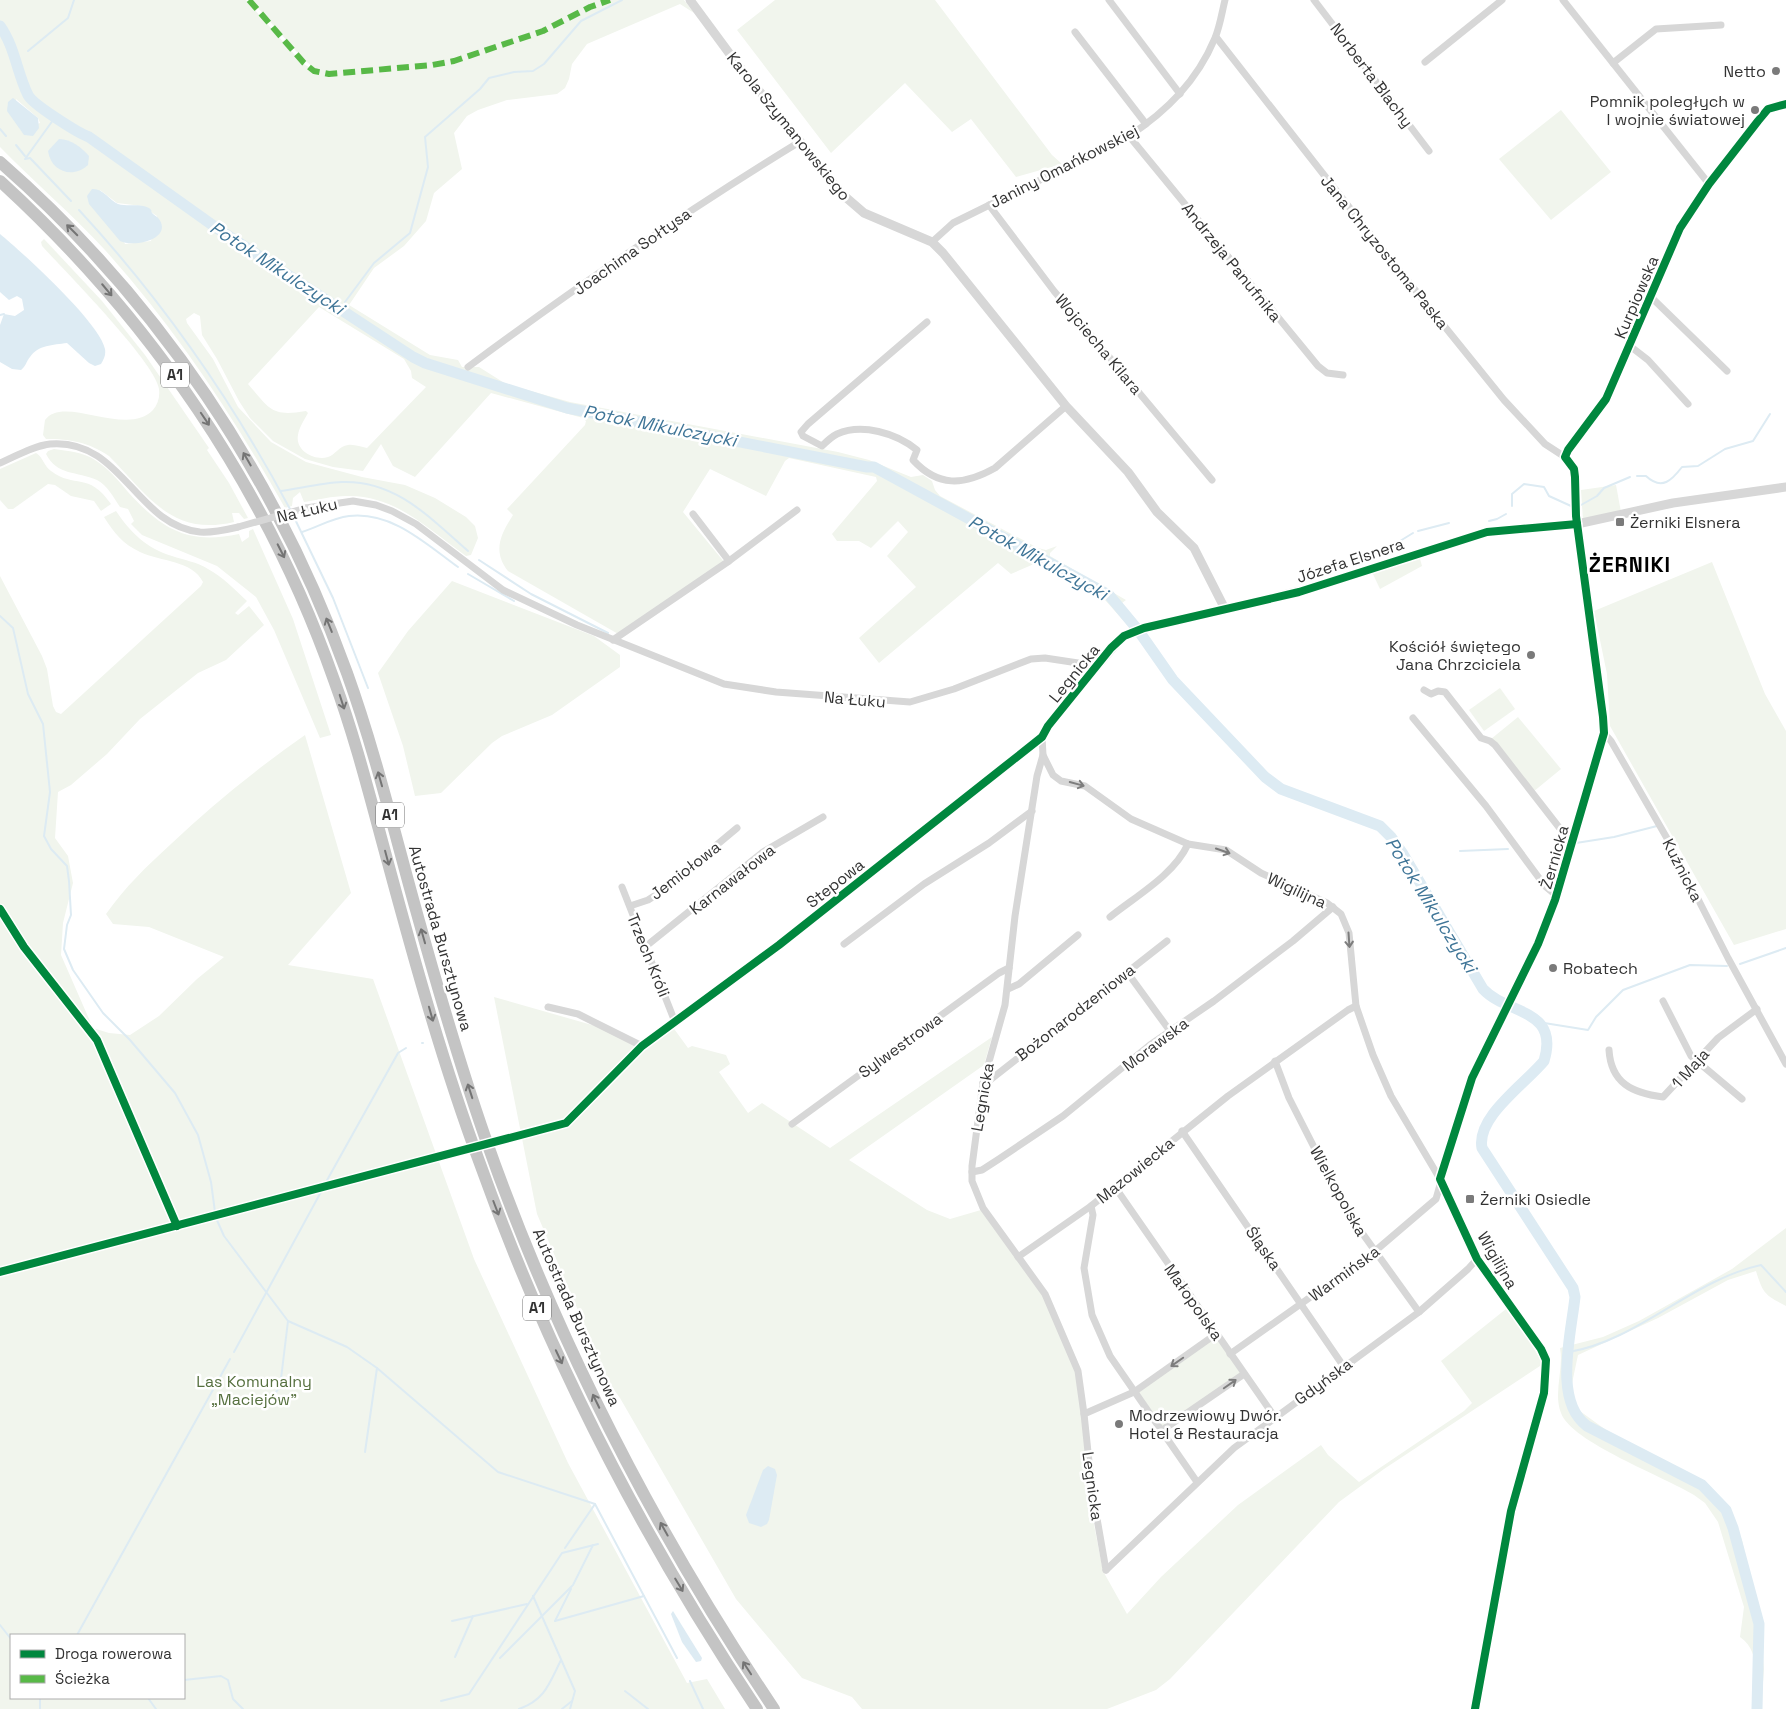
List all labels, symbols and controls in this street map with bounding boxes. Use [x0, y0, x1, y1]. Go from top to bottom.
street label: Norberta Blachy [1325, 19, 1418, 132]
street label: Karola Szymanowskiego [722, 48, 855, 205]
place label: Netto [1724, 61, 1766, 82]
marker: Netto [1770, 65, 1782, 77]
place label: Pomnik poległych w I wojnie światowej [1590, 91, 1745, 130]
marker: Pomnik poległych w I wojnie światowej [1749, 104, 1761, 116]
street label: Janiny Omańkowskiej [986, 120, 1142, 213]
street label: Jana Chryzostoma Paska [1316, 171, 1453, 334]
street label: Andrzeja Panufnika [1177, 198, 1286, 326]
street label: Joachima Sołtysa [569, 203, 695, 300]
water label: Potok Mikulczycki [206, 216, 351, 321]
one-way arrow [66, 224, 78, 236]
street label: Kurpiowska [1610, 253, 1663, 342]
one-way arrow [102, 283, 113, 296]
street label: Wojciecha Kilara [1050, 290, 1147, 399]
road number: A1 [161, 362, 189, 388]
water label: Potok Mikulczycki [582, 399, 741, 452]
one-way arrow [200, 412, 211, 426]
one-way arrow [241, 452, 251, 466]
street label: Na Łuku [275, 493, 340, 528]
water label: Potok Mikulczycki [965, 510, 1114, 607]
place label: Żerniki Elsnera [1630, 512, 1740, 533]
marker: Żerniki Elsnera [1614, 516, 1626, 528]
street label: Józefa Elsnera [1294, 533, 1407, 588]
one-way arrow [276, 544, 286, 559]
district label: ŻERNIKI [1589, 551, 1671, 578]
one-way arrow [323, 618, 333, 633]
place label: Kościół świętego Jana Chrzciciela [1389, 636, 1521, 675]
street label: Legnicka [1044, 640, 1104, 707]
marker: Kościół świętego Jana Chrzciciela [1525, 649, 1537, 661]
street label: Na Łuku [823, 686, 887, 713]
one-way arrow [337, 694, 347, 710]
one-way arrow [374, 771, 384, 787]
one-way arrow [1069, 780, 1085, 790]
road number: A1 [376, 802, 404, 828]
street label: Żernicka [1535, 823, 1574, 891]
water label: Potok Mikulczycki [1380, 833, 1484, 979]
street label: Kuźnicka [1658, 835, 1707, 906]
street label: Jemiołowa [646, 836, 725, 904]
street label: Karnawałowa [685, 839, 779, 919]
street label: Autostrada Bursztynowa [404, 843, 477, 1034]
one-way arrow [1215, 847, 1230, 856]
one-way arrow [383, 849, 392, 865]
street label: Stepowa [802, 854, 869, 913]
street label: Wigilijna [1264, 868, 1330, 913]
street label: Trzech Króli [622, 910, 675, 1000]
one-way arrow [417, 928, 427, 944]
one-way arrow [1344, 932, 1354, 948]
place label: Robatech [1563, 958, 1638, 979]
street label: Bożonarodzeniowa [1011, 959, 1139, 1066]
marker: Robatech [1547, 962, 1559, 974]
one-way arrow [427, 1006, 437, 1022]
street label: Sylwestrowa [854, 1008, 946, 1083]
street label: Morawska [1118, 1013, 1192, 1076]
street label: 1 Maja [1667, 1044, 1714, 1093]
street label: Legnicka [966, 1061, 999, 1133]
one-way arrow [465, 1084, 474, 1099]
street label: Mazowiecka [1092, 1133, 1179, 1208]
street label: Wielkopolska [1305, 1143, 1372, 1240]
place label: Żerniki Osiedle [1480, 1189, 1591, 1210]
marker: Żerniki Osiedle [1464, 1193, 1476, 1205]
one-way arrow [492, 1199, 501, 1215]
street label: Śląska [1241, 1222, 1286, 1274]
street label: Autostrada Bursztynowa [528, 1225, 625, 1409]
street label: Wigilijna [1473, 1228, 1522, 1293]
street label: Warmińska [1305, 1241, 1384, 1306]
street label: Małopolska [1159, 1260, 1228, 1345]
road number: A1 [523, 1296, 551, 1320]
one-way arrow [555, 1349, 565, 1364]
street label: Gdyńska [1290, 1353, 1356, 1409]
one-way arrow [1170, 1357, 1184, 1367]
park label: Las Komunalny „Maciejów” [196, 1371, 312, 1410]
one-way arrow [1223, 1379, 1237, 1389]
one-way arrow [591, 1394, 600, 1409]
place label: Modrzewiowy Dwór. Hotel & Restauracja [1129, 1405, 1282, 1444]
marker: Modrzewiowy Dwór. Hotel & Restauracja [1113, 1418, 1125, 1430]
street label: Legnicka [1077, 1450, 1108, 1522]
one-way arrow [658, 1523, 668, 1537]
one-way arrow [675, 1578, 685, 1592]
legend [10, 1634, 185, 1699]
text: Droga rowerowa [55, 1644, 172, 1663]
one-way arrow [742, 1662, 752, 1676]
text: Ścieżka [55, 1669, 110, 1688]

